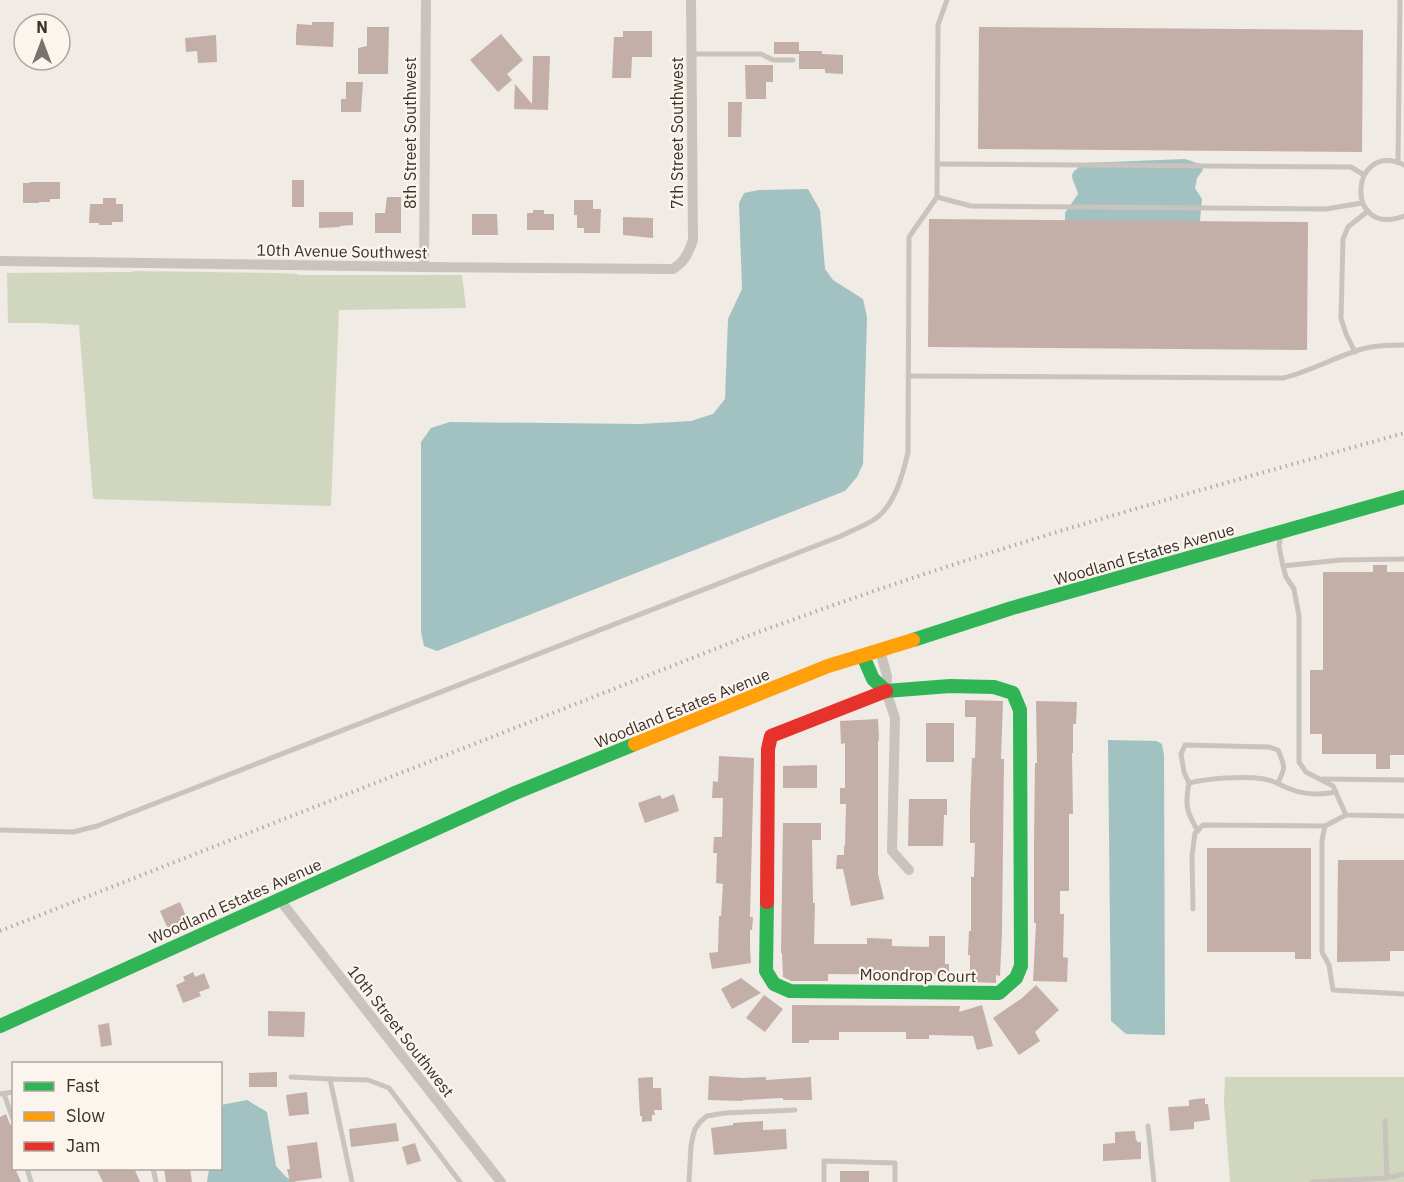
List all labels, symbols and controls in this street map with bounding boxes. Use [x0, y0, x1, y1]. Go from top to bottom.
north arrow [12, 12, 72, 72]
text: N [36, 17, 48, 37]
street label: 8th Street Southwest [400, 57, 420, 209]
street label: 7th Street Southwest [667, 57, 687, 209]
street label: 10th Avenue Southwest [256, 240, 428, 262]
street label: Woodland Estates Avenue [1051, 519, 1237, 589]
street label: Woodland Estates Avenue [592, 664, 773, 752]
street label: Woodland Estates Avenue [146, 854, 325, 948]
street label: 10th Street Southwest [343, 961, 459, 1101]
street label: Moondrop Court [860, 964, 976, 986]
legend [12, 1062, 222, 1170]
text: Fast [66, 1074, 100, 1097]
text: Slow [66, 1104, 105, 1127]
text: Jam [66, 1134, 101, 1157]

